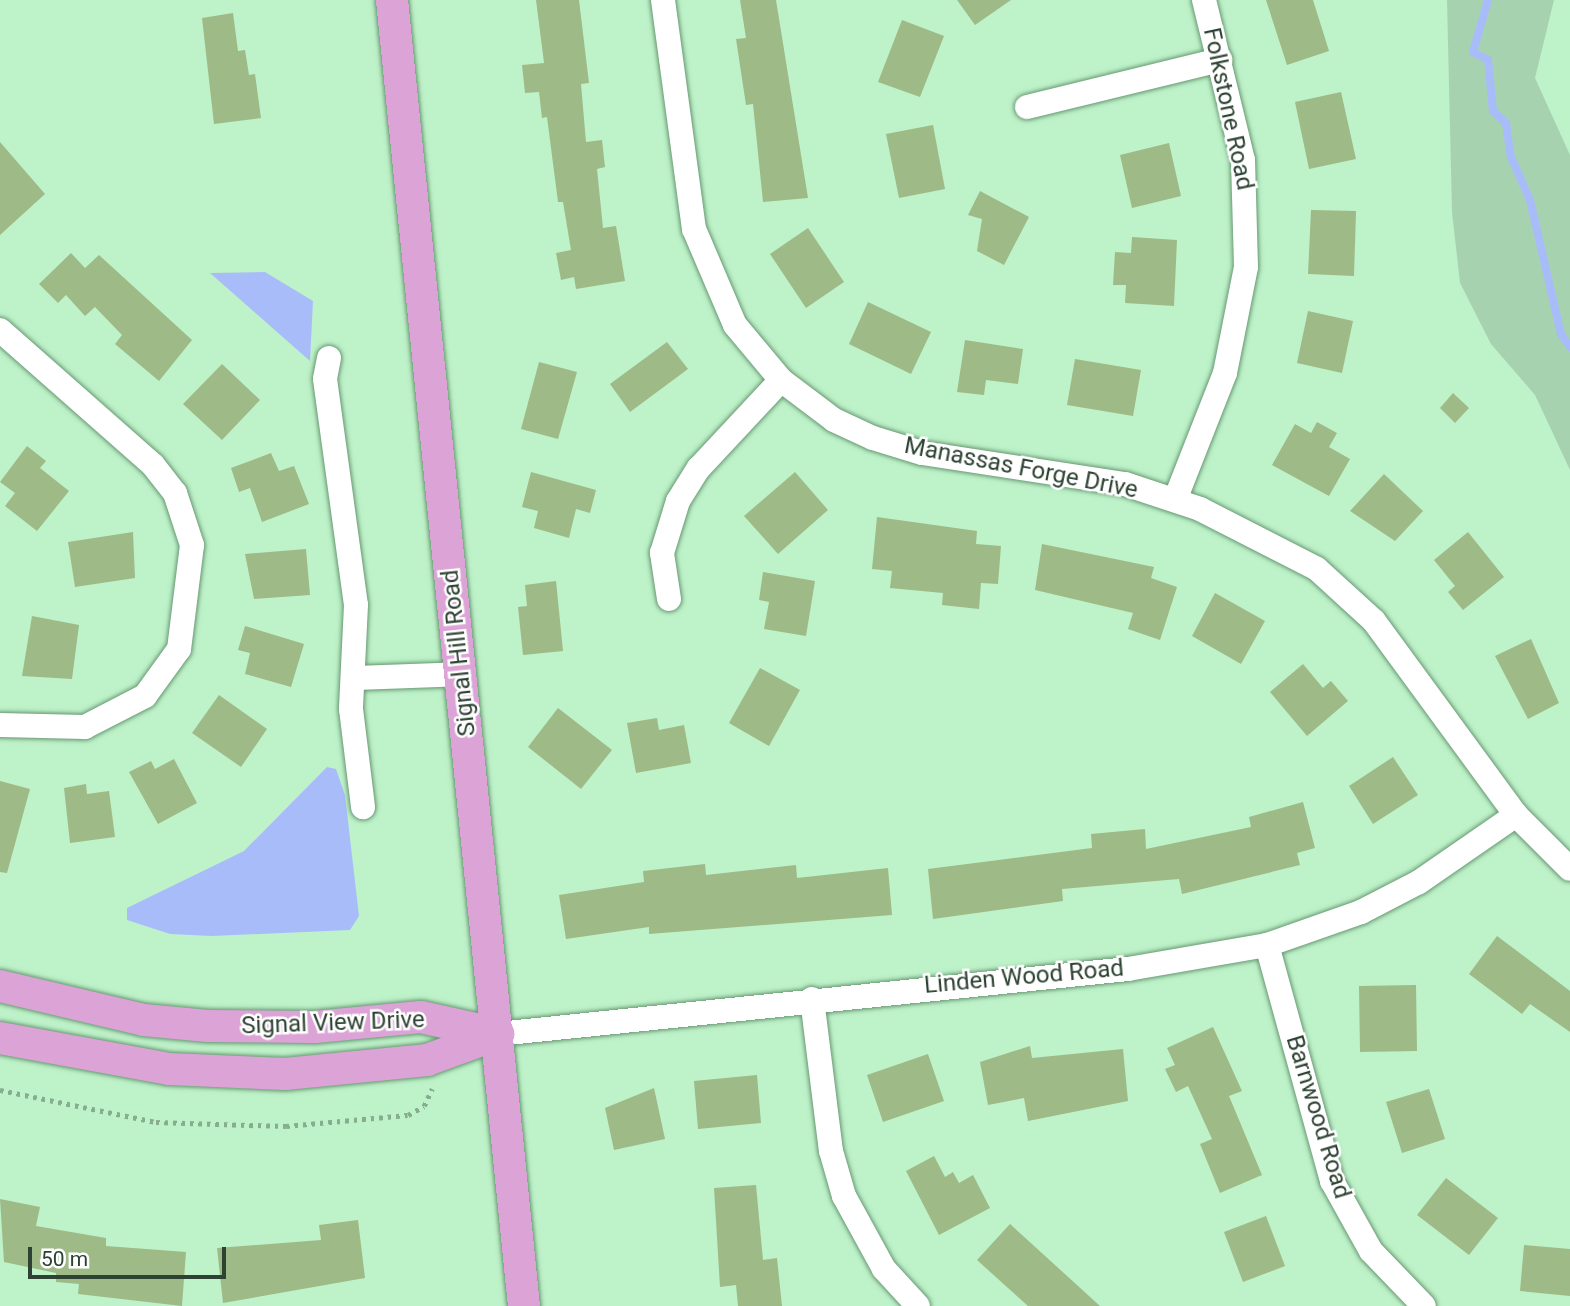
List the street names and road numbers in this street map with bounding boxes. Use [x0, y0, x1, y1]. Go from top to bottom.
street label: Folkstone Road [1197, 25, 1259, 193]
street label: Manassas Forge Drive [902, 431, 1140, 505]
street label: Signal Hill Road [436, 568, 482, 738]
street label: Linden Wood Road [923, 954, 1125, 1000]
street label: Signal View Drive [241, 1005, 425, 1041]
street label: Barnwood Road [1279, 1032, 1357, 1202]

